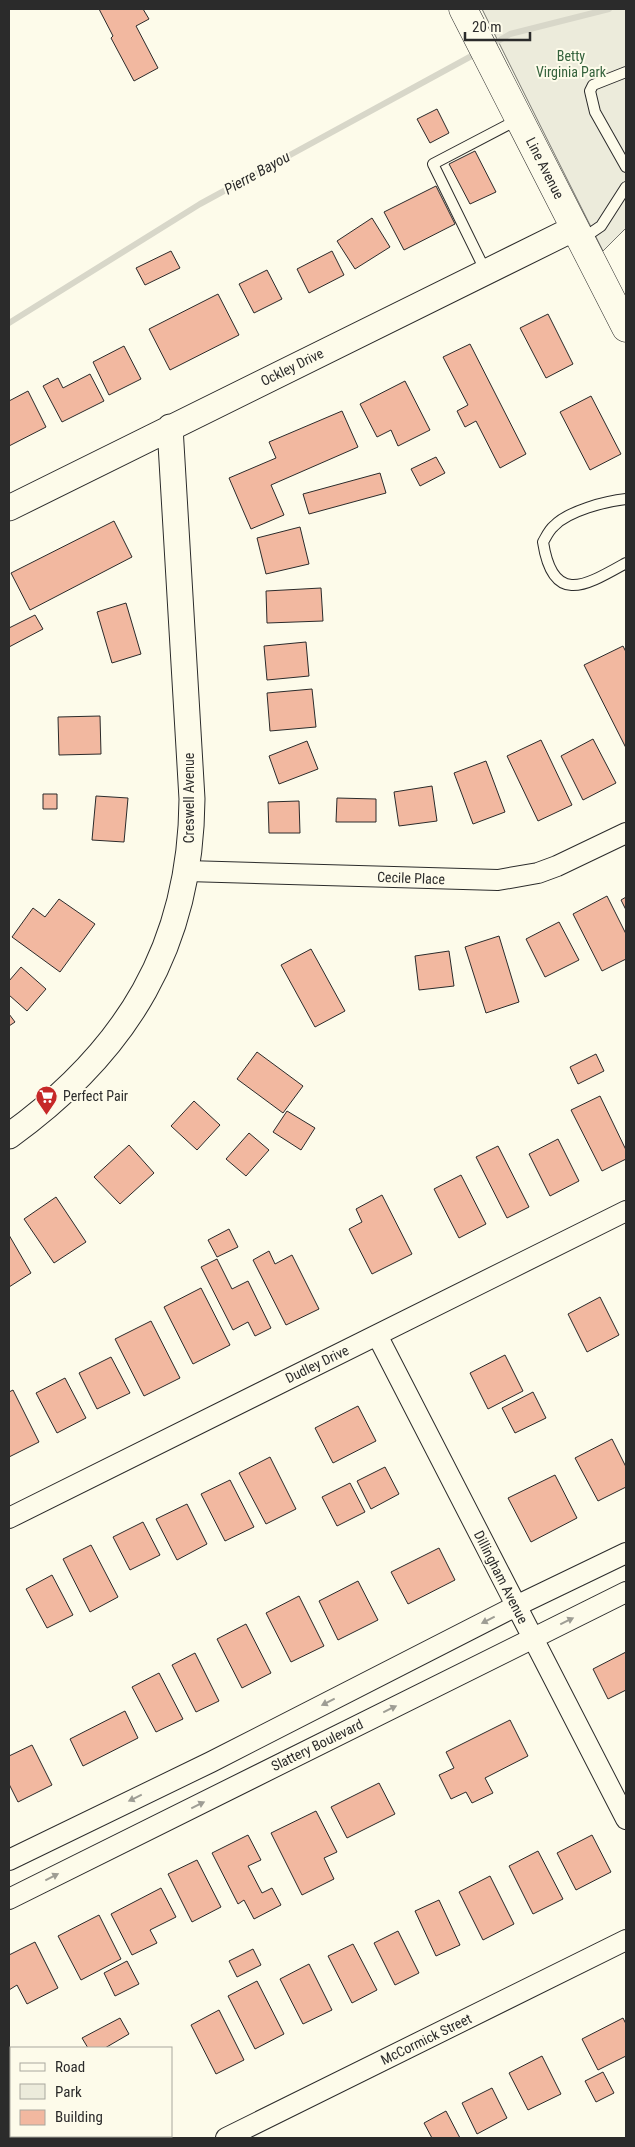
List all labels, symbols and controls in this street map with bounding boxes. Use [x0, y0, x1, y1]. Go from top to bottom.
scale bar [465, 10, 530, 42]
text: 20 m [472, 18, 502, 36]
park label: Betty Virginia Park [536, 48, 607, 80]
street label: Line Avenue [523, 135, 567, 202]
water label: Pierre Bayou [221, 148, 293, 198]
street label: Ockley Drive [258, 345, 326, 389]
street label: Creswell Avenue [181, 752, 197, 843]
street label: Cecile Place [377, 869, 446, 887]
supermarket icon: Perfect Pair [35, 1084, 59, 1115]
place label: Perfect Pair [63, 1088, 128, 1104]
street label: Dudley Drive [283, 1342, 352, 1386]
street label: Dillingham Avenue [471, 1528, 531, 1626]
one-way arrow [481, 1616, 495, 1624]
one-way arrow [560, 1617, 574, 1625]
one-way arrow [320, 1698, 335, 1706]
one-way arrow [383, 1705, 397, 1713]
street label: Slattery Boulevard [268, 1716, 366, 1774]
one-way arrow [128, 1794, 143, 1803]
one-way arrow [190, 1800, 205, 1809]
one-way arrow [45, 1873, 59, 1881]
street label: McCormick Street [378, 2010, 474, 2068]
legend [10, 2047, 172, 2137]
text: Road [55, 2058, 85, 2076]
text: Park [55, 2083, 82, 2101]
text: Building [55, 2108, 103, 2126]

